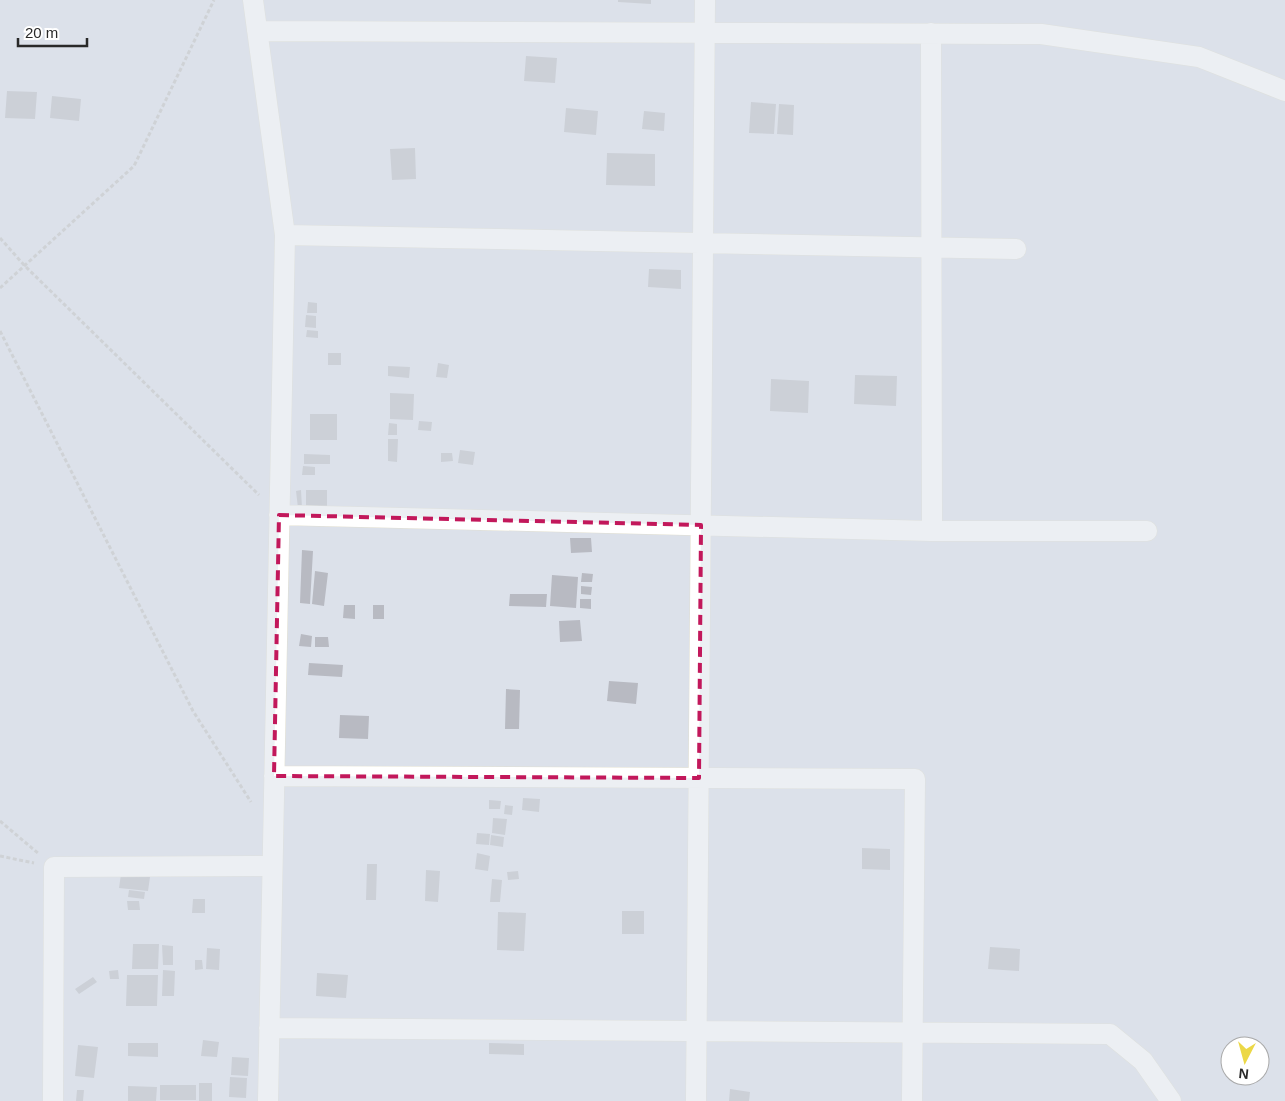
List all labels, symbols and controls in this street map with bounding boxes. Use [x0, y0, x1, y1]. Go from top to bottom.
scale bar [18, 15, 86, 47]
text: 20 m [25, 24, 58, 41]
north arrow [1220, 1036, 1270, 1086]
text: N [1238, 1065, 1250, 1082]

